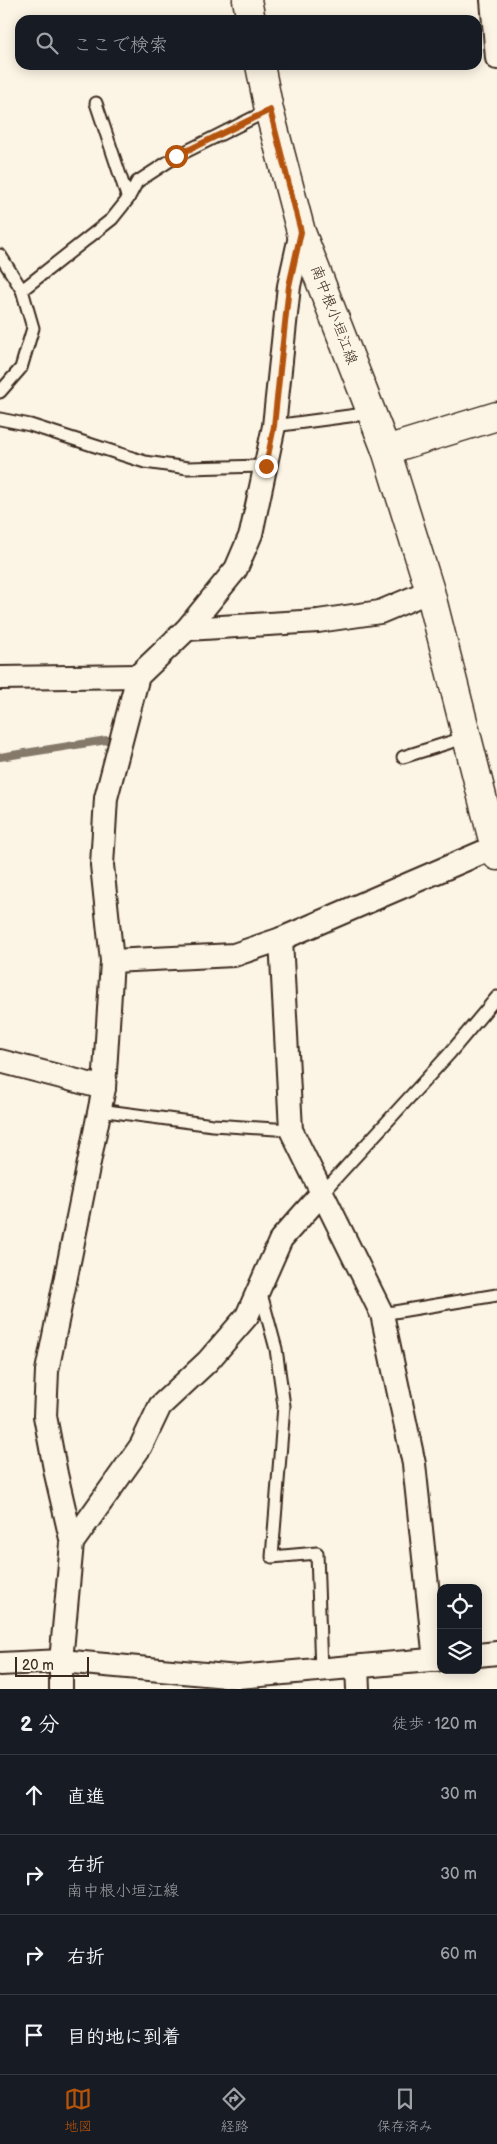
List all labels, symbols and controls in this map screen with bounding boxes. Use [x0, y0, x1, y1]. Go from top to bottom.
search box [15, 15, 482, 70]
icon: search [33, 29, 61, 57]
text: ここで検索 [73, 34, 168, 57]
route start [165, 145, 188, 168]
street label: 南中根小垣江線 [306, 263, 362, 367]
route end [255, 455, 278, 478]
map controls [437, 1584, 482, 1674]
button: locate [437, 1584, 482, 1629]
button: layers [437, 1629, 482, 1674]
scale bar [15, 1654, 89, 1677]
text: 20 m [22, 1657, 54, 1674]
text: 2 分 [20, 1712, 59, 1737]
text: 徒歩 · 120 m [392, 1715, 477, 1734]
icon: ahead [20, 1781, 48, 1809]
text: 30 m [440, 1785, 477, 1804]
text: 直進 [67, 1786, 105, 1809]
text: 右折 [67, 1854, 105, 1877]
icon: right [20, 1861, 48, 1889]
text: 30 m [440, 1865, 477, 1884]
text: 南中根小垣江線 [67, 1882, 179, 1901]
icon: right [20, 1941, 48, 1969]
text: 60 m [440, 1945, 477, 1964]
text: 右折 [67, 1946, 105, 1969]
icon: arrive [20, 2021, 48, 2049]
text: 目的地に到着 [67, 2026, 181, 2049]
tab: 地図 [64, 2085, 92, 2135]
tab: 経路 [220, 2085, 248, 2135]
tab: 保存済み [377, 2085, 433, 2135]

